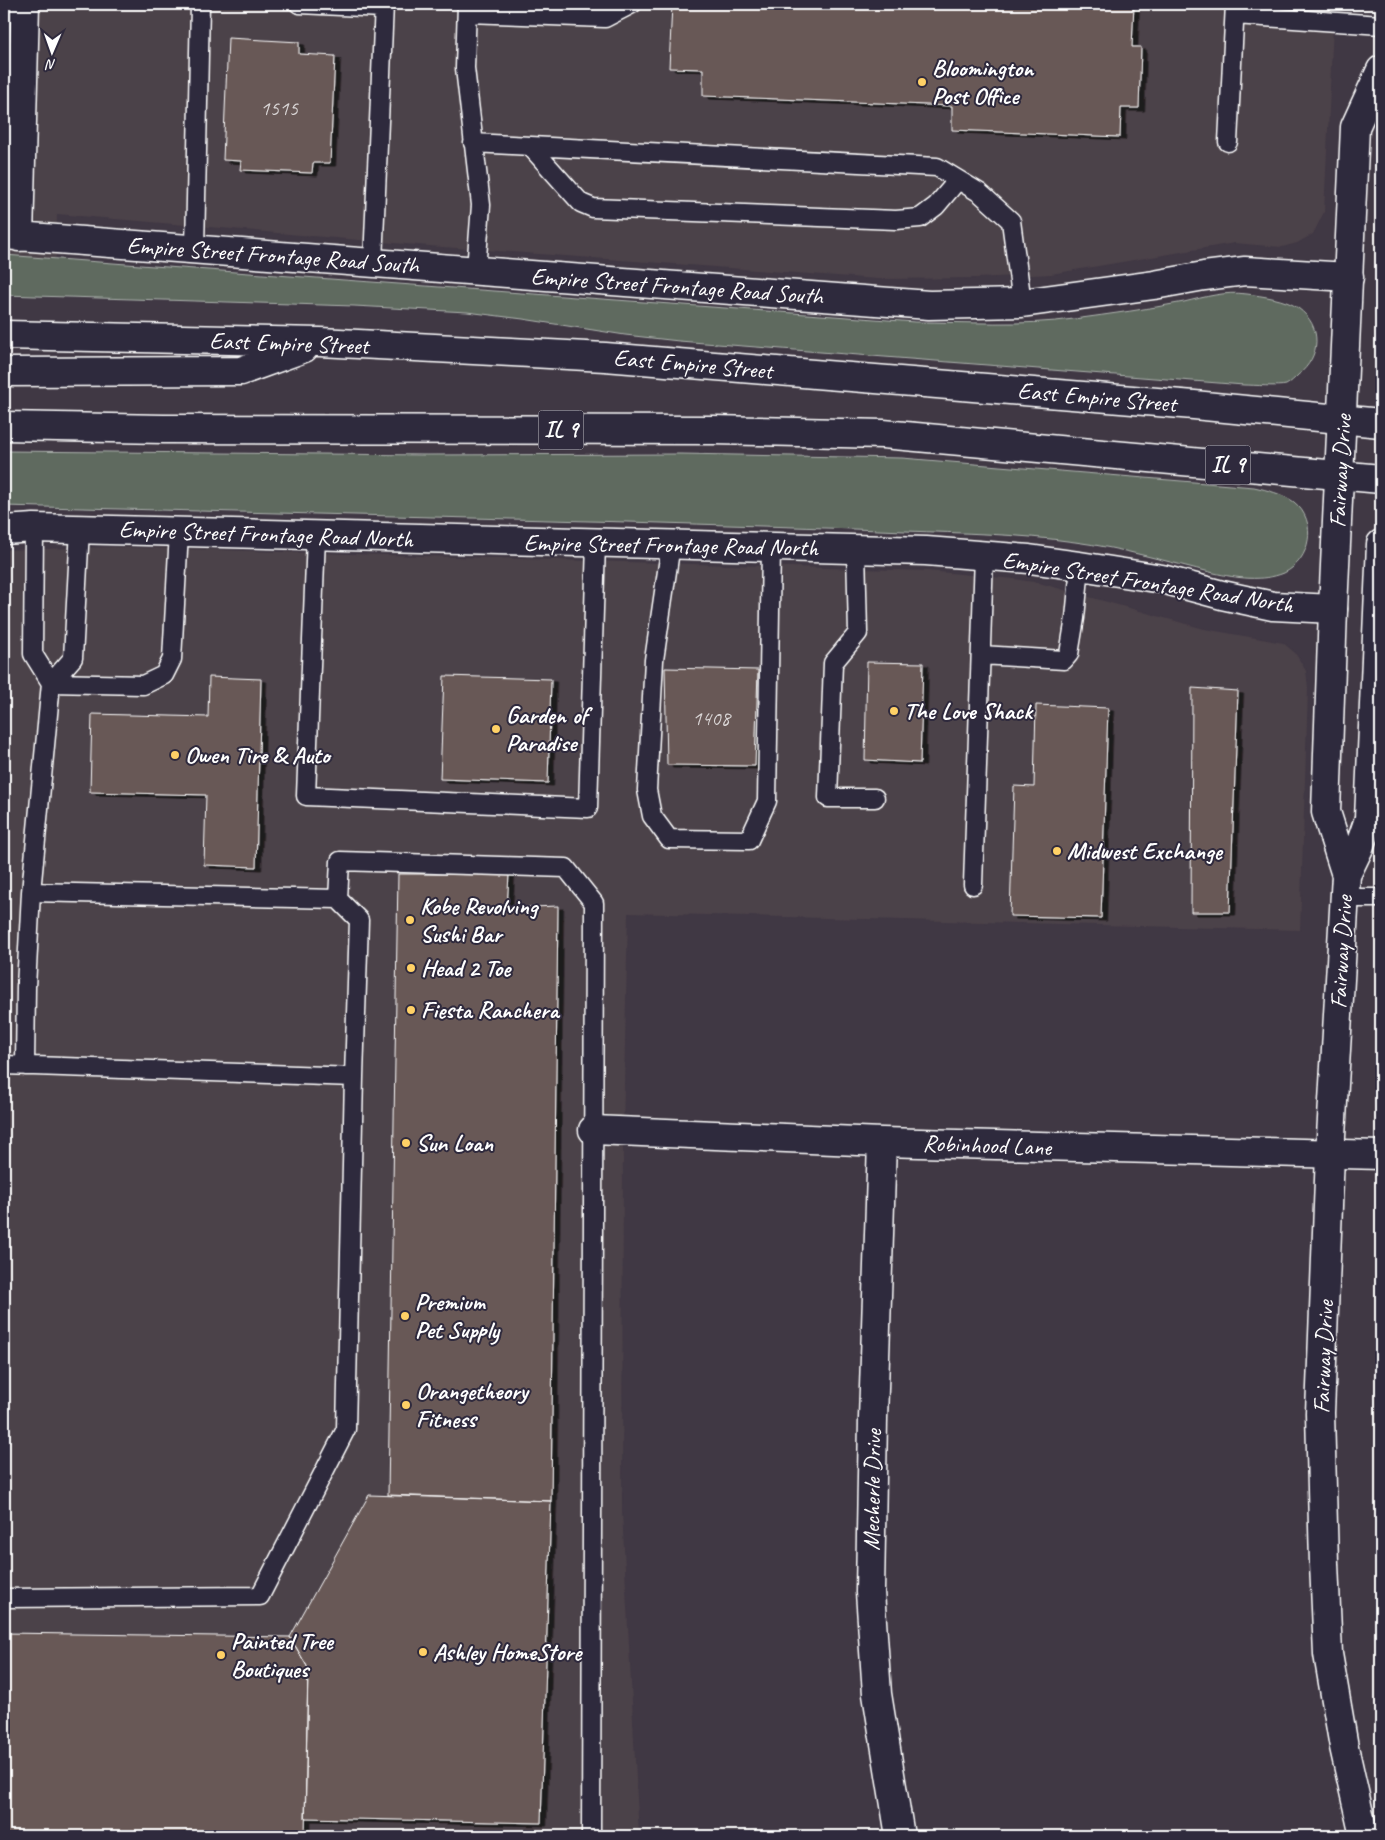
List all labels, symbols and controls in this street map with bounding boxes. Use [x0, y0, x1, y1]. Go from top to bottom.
north arrow [28, 28, 78, 78]
place label: Bloomington Post Office [932, 53, 1035, 111]
text: N [45, 56, 56, 73]
marker: Bloomington Post Office [916, 76, 928, 88]
house number: 1515 [260, 95, 299, 121]
street label: Empire Street Frontage Road South [126, 230, 422, 280]
street label: Empire Street Frontage Road South [530, 261, 826, 311]
street label: East Empire Street [209, 325, 371, 361]
street label: East Empire Street [612, 342, 776, 386]
street label: East Empire Street [1016, 375, 1180, 419]
road number: IL 9 [538, 410, 584, 450]
street label: Fairway Drive [1322, 412, 1358, 528]
road number: IL 9 [1206, 446, 1250, 484]
street label: Empire Street Frontage Road North [118, 514, 415, 554]
street label: Empire Street Frontage Road North [524, 527, 819, 563]
street label: Empire Street Frontage Road North [1000, 544, 1297, 620]
place label: The Love Shack [904, 696, 1034, 726]
place label: Garden of Paradise [506, 700, 593, 758]
house number: 1408 [692, 705, 732, 731]
marker: The Love Shack [888, 705, 900, 717]
marker: Garden of Paradise [490, 723, 502, 735]
place label: Owen Tire & Auto [185, 740, 332, 770]
marker: Owen Tire & Auto [169, 749, 181, 761]
place label: Midwest Exchange [1067, 836, 1224, 866]
marker: Midwest Exchange [1051, 845, 1063, 857]
place label: Kobe Revolving Sushi Bar [420, 891, 540, 949]
street label: Fairway Drive [1323, 893, 1359, 1009]
marker: Kobe Revolving Sushi Bar [404, 914, 416, 926]
place label: Head 2 Toe [421, 953, 512, 983]
marker: Head 2 Toe [405, 962, 417, 974]
place label: Fiesta Ranchera [421, 995, 560, 1025]
marker: Fiesta Ranchera [405, 1004, 417, 1016]
place label: Sun Loan [416, 1128, 494, 1158]
street label: Robinhood Lane [922, 1128, 1054, 1162]
marker: Sun Loan [400, 1137, 412, 1149]
place label: Premium Pet Supply [415, 1287, 501, 1345]
street label: Fairway Drive [1306, 1298, 1340, 1414]
marker: Premium Pet Supply [399, 1310, 411, 1322]
place label: Orangetheory Fitness [416, 1376, 531, 1434]
marker: Orangetheory Fitness [400, 1399, 412, 1411]
street label: Mecherle Drive [856, 1427, 888, 1551]
place label: Painted Tree Boutiques [231, 1626, 335, 1684]
place label: Ashley HomeStore [433, 1637, 583, 1667]
marker: Ashley HomeStore [417, 1646, 429, 1658]
marker: Painted Tree Boutiques [215, 1649, 227, 1661]

